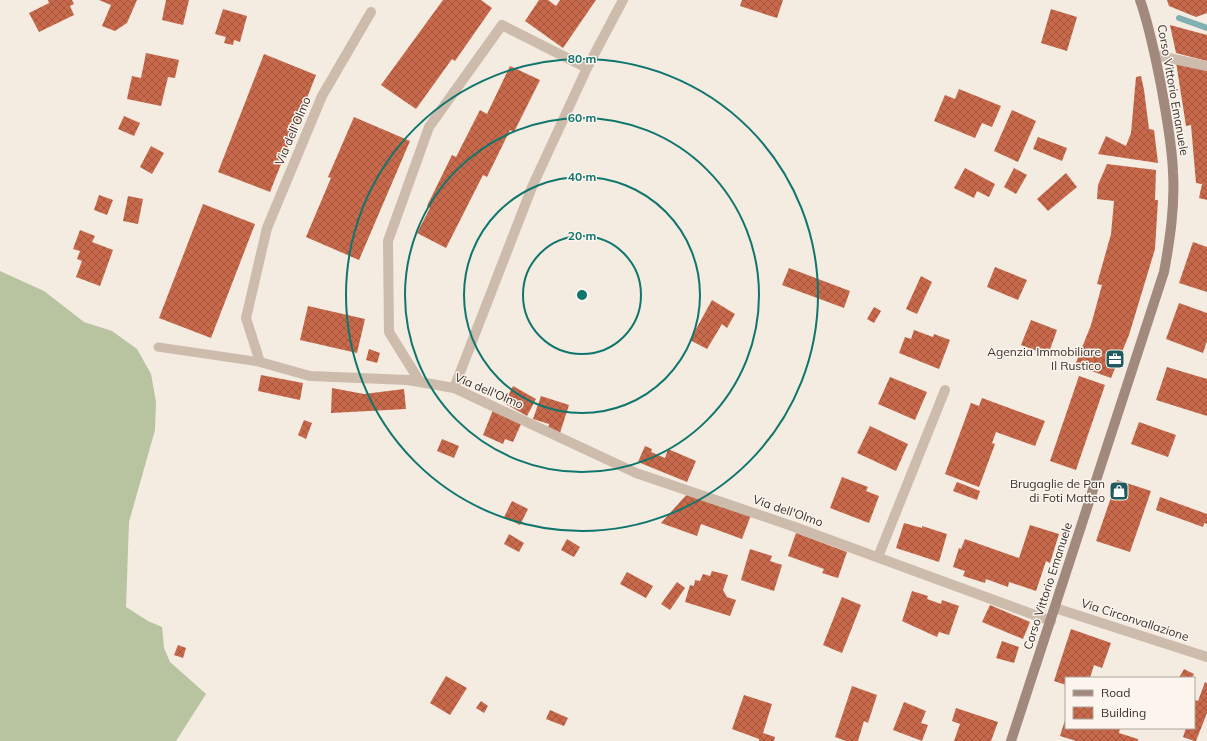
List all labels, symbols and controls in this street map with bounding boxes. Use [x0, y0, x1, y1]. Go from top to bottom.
street label: Corso Vittorio Emanuele [1155, 23, 1192, 157]
text: 80 m [568, 51, 596, 66]
street label: Via dell'Olmo [271, 94, 314, 167]
text: 60 m [568, 110, 596, 125]
text: 40 m [568, 169, 596, 184]
text: 20 m [568, 228, 596, 243]
centre of rings [575, 288, 589, 302]
place label: Agenzia Immobiliare Il Rustico [987, 344, 1101, 373]
office icon: Agenzia Immobiliare Il Rustico [1104, 348, 1126, 370]
street label: Via dell'Olmo [453, 369, 526, 412]
place label: Brugaglie de Pan di Foti Matteo [1010, 476, 1105, 505]
shop icon: Brugaglie de Pan di Foti Matteo [1108, 480, 1130, 502]
street label: Via dell'Olmo [751, 492, 825, 530]
street label: Corso Vittorio Emanuele [1020, 520, 1075, 651]
street label: Via Circonvallazione [1079, 595, 1191, 644]
legend [1065, 677, 1195, 729]
text: Road [1101, 685, 1130, 700]
text: Building [1101, 705, 1146, 720]

